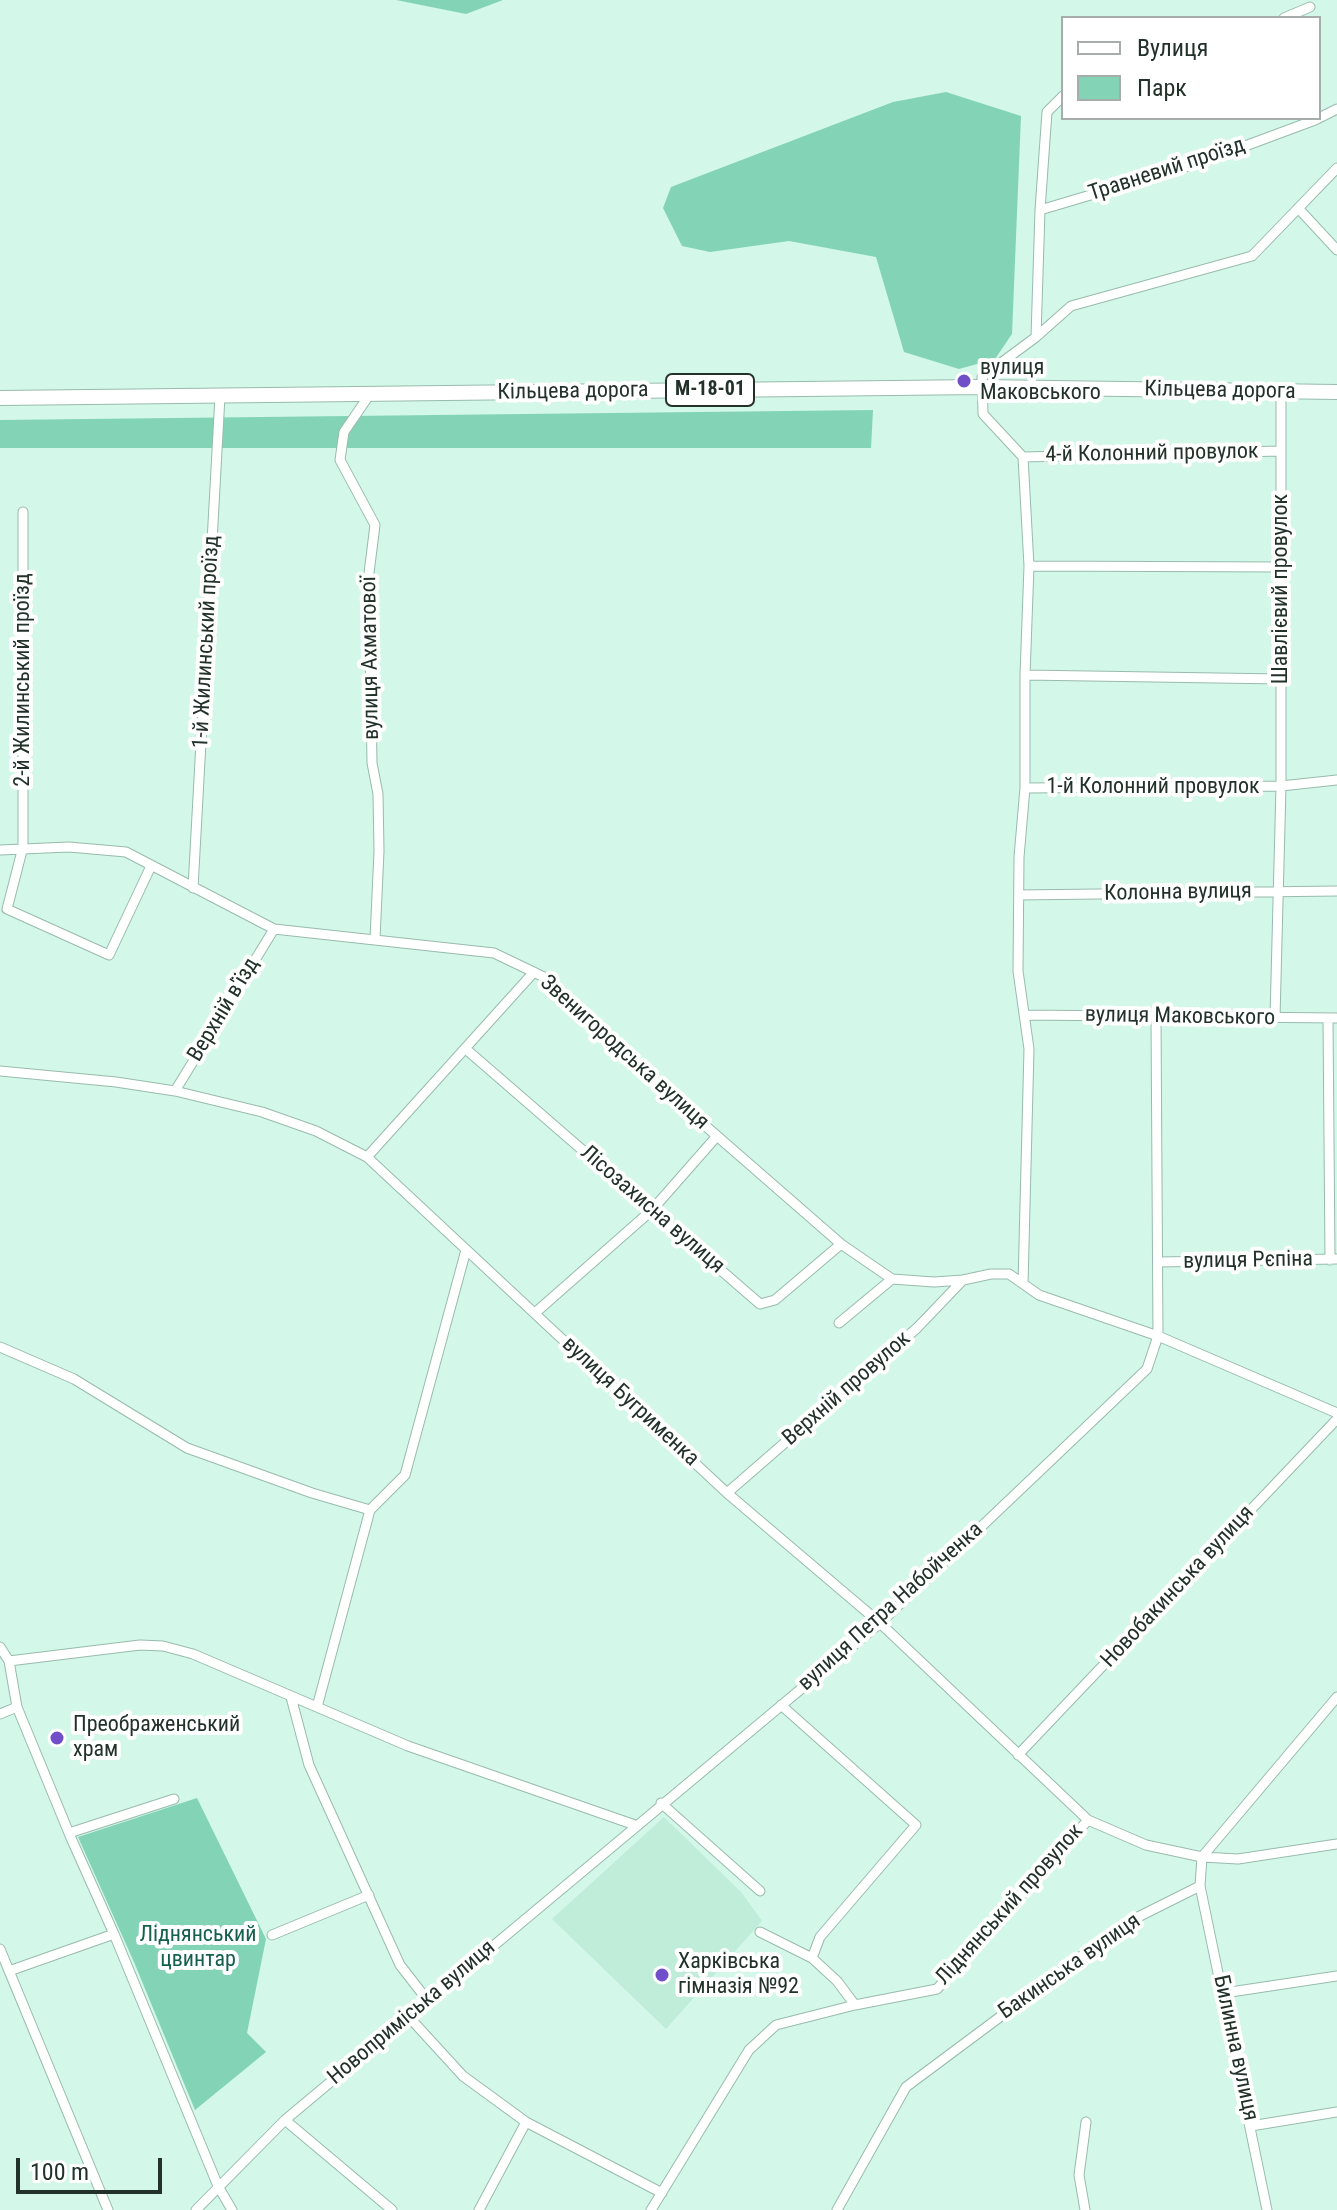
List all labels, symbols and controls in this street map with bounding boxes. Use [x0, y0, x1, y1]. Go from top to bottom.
legend [1061, 16, 1321, 120]
text: Вулиця [1137, 34, 1208, 62]
text: Парк [1137, 74, 1187, 102]
street label: Травневий проїзд [1086, 132, 1248, 208]
place label: вулиця Маковського [980, 355, 1101, 406]
marker: вулиця Маковського [955, 372, 973, 390]
road number: М-18-01 [666, 374, 754, 406]
street label: Кільцева дорога [1144, 376, 1296, 406]
street label: Кільцева дорога [497, 377, 649, 407]
street label: 4-й Колонний провулок [1045, 439, 1259, 469]
street label: Шавлієвий провулок [1268, 494, 1294, 684]
street label: 1-й Жилинський проїзд [188, 535, 226, 749]
street label: 2-й Жилинський проїзд [10, 573, 36, 787]
street label: вулиця Ахматової [356, 576, 386, 740]
street label: 1-й Колонний провулок [1046, 774, 1260, 800]
street label: Колонна вулиця [1104, 879, 1252, 907]
street label: Верхній в'їзд [183, 953, 265, 1067]
street label: Звенигородська вулиця [534, 970, 714, 1136]
street label: вулиця Маковського [1085, 1002, 1275, 1032]
street label: Лісозахисна вулиця [575, 1140, 729, 1280]
street label: вулиця Рєпіна [1183, 1247, 1313, 1275]
street label: Верхній провулок [778, 1326, 916, 1452]
street label: вулиця Бугрименка [556, 1332, 704, 1472]
street label: Новобакинська вулиця [1096, 1500, 1260, 1674]
street label: вулиця Петра Набойченка [793, 1517, 989, 1697]
place label: Преображенський храм [73, 1712, 240, 1764]
marker: Преображенський храм [48, 1729, 66, 1747]
street label: Ліднянський провулок [931, 1819, 1089, 1991]
street label: Бакинська вулиця [994, 1908, 1146, 2026]
park label: Ліднянський цвинтар [139, 1922, 257, 1974]
street label: Новоприміська вулиця [323, 1935, 501, 2091]
place label: Харківська гімназія №92 [678, 1949, 799, 2000]
marker: Харківська гімназія №92 [653, 1966, 671, 1984]
street label: Билинна вулиця [1207, 1973, 1263, 2123]
scale bar [20, 2142, 166, 2192]
text: 100 m [30, 2158, 89, 2186]

